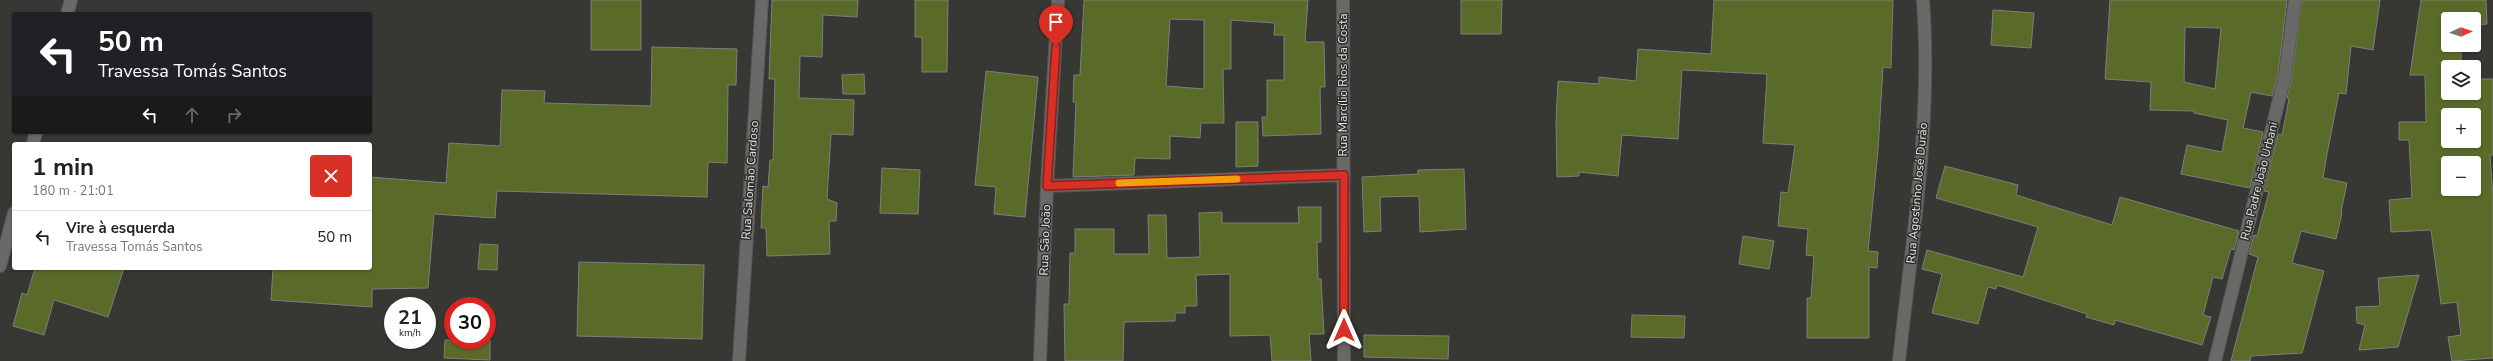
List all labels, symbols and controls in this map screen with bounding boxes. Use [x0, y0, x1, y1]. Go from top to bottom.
pin [1039, 5, 1073, 46]
icon: arrive [1045, 11, 1067, 33]
north arrow [2441, 12, 2481, 52]
map controls [2441, 12, 2481, 196]
street label: Rua Marcílio Rios da Costa [1335, 13, 1351, 157]
text: 50 m [98, 23, 164, 61]
icon: left [32, 28, 84, 80]
text: Travessa Tomás Santos [98, 59, 287, 83]
button: layers [2441, 60, 2481, 100]
icon: left [139, 104, 161, 126]
icon: ahead [181, 104, 203, 126]
icon: right [223, 104, 245, 126]
button: + [2441, 108, 2481, 148]
street label: Rua Salomão Cardoso [738, 120, 762, 240]
street label: Rua Padre João Urbani [2237, 120, 2281, 242]
street label: Rua Agostinho José Durão [1903, 122, 1931, 264]
text: 1 min [32, 151, 94, 183]
button: close [310, 155, 352, 197]
button: − [2441, 156, 2481, 196]
text: 180 m · 21:01 [32, 182, 114, 200]
street label: Rua São João [1036, 204, 1054, 276]
text: Vire à esquerda [66, 218, 175, 238]
icon: left [32, 226, 54, 248]
text: 50 m [317, 227, 352, 247]
text: Travessa Tomás Santos [66, 238, 202, 256]
speed limit sign: 30 [444, 297, 496, 349]
text: 21 [398, 304, 422, 331]
position arrow [1323, 309, 1365, 351]
text: km/h [399, 326, 421, 340]

